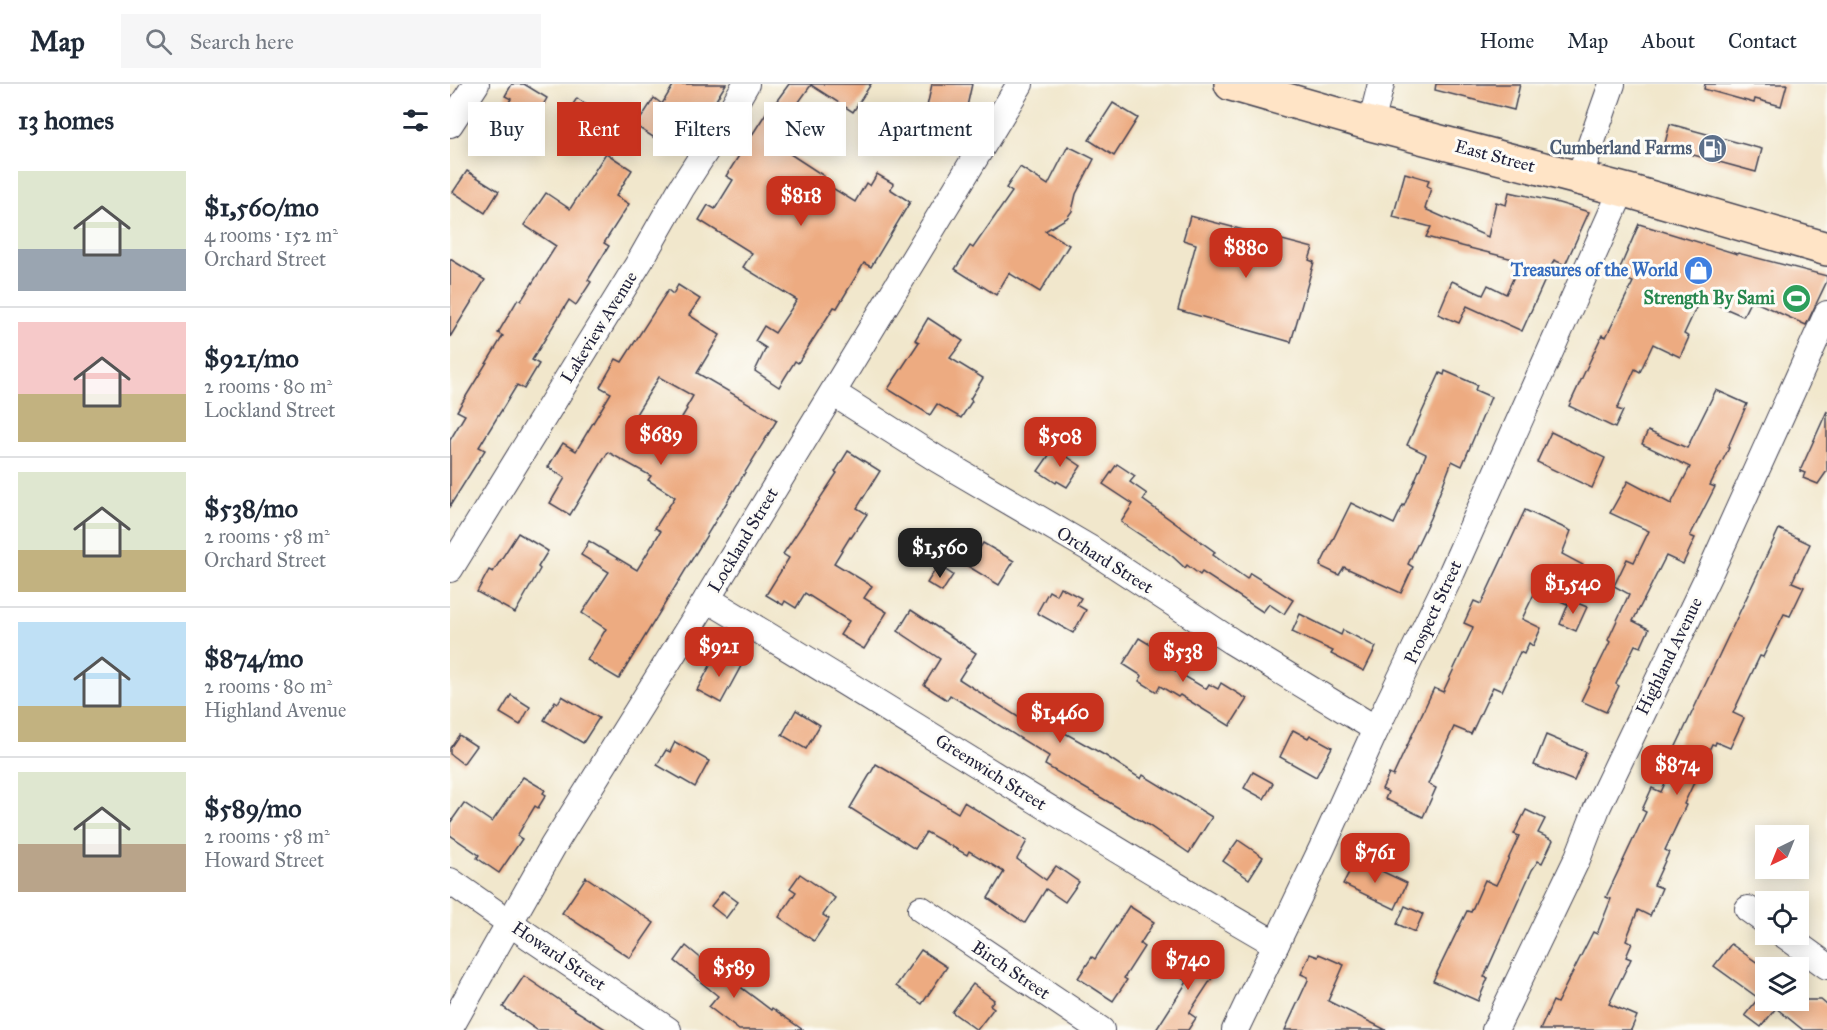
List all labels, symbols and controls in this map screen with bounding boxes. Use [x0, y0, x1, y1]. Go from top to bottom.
search box [121, 14, 541, 68]
text: Map [30, 24, 85, 59]
icon: search [142, 25, 175, 58]
text: Search here [190, 28, 294, 55]
text: Home [1479, 28, 1534, 54]
text: Map [1567, 28, 1608, 54]
text: About [1641, 28, 1695, 54]
text: Contact [1728, 28, 1797, 54]
chip: Buy [468, 102, 545, 156]
chip: Rent [557, 102, 641, 156]
chip: Filters [653, 102, 752, 156]
chip: New [764, 102, 846, 156]
chip: Apartment [858, 102, 994, 156]
text: 13 homes [18, 104, 114, 136]
icon: filters [399, 104, 432, 137]
fuel station icon: Cumberland Farms [1697, 132, 1729, 164]
street label: East Street [1453, 135, 1538, 177]
place label: Cumberland Farms [1550, 137, 1692, 159]
pin: $818 [765, 176, 837, 227]
text: $818 [780, 183, 822, 207]
text: $1,560/mo [204, 191, 319, 223]
icon: home [66, 195, 138, 267]
text: 4 rooms · 152 m² [204, 223, 338, 247]
pin: $880 [1210, 228, 1282, 279]
text: $880 [1224, 235, 1268, 259]
text: Orchard Street [204, 247, 326, 271]
shop icon: Treasures of the World [1683, 254, 1715, 286]
place label: Treasures of the World [1510, 259, 1679, 281]
street label: Lakeview Avenue [556, 267, 642, 387]
sports icon: Strength By Sami [1780, 282, 1812, 314]
place label: Strength By Sami [1644, 287, 1776, 310]
text: $921/mo [204, 342, 299, 374]
icon: home [66, 346, 138, 418]
text: 2 rooms · 80 m² [204, 374, 332, 398]
text: Lockland Street [204, 398, 335, 422]
pin: $689 [625, 415, 697, 466]
pin: $508 [1024, 417, 1096, 468]
text: $689 [639, 422, 683, 446]
text: $508 [1038, 424, 1082, 448]
street label: Lockland Street [703, 483, 783, 596]
text: $538/mo [204, 492, 298, 524]
icon: home [66, 496, 138, 568]
street label: Orchard Street [1053, 522, 1158, 599]
text: 2 rooms · 58 m² [204, 524, 330, 548]
pin: $1,560 [891, 528, 989, 579]
text: $1,560 [912, 535, 968, 559]
text: Orchard Street [204, 548, 326, 572]
street label: Prospect Street [1399, 556, 1467, 667]
pin: $1,540 [1524, 564, 1622, 615]
text: $1,540 [1545, 571, 1601, 595]
street label: Highland Avenue [1631, 594, 1708, 719]
pin: $921 [683, 627, 755, 678]
pin: $538 [1147, 632, 1219, 683]
text: $921 [699, 634, 739, 658]
text: $538 [1163, 639, 1203, 663]
text: $874/mo [204, 642, 303, 674]
icon: home [66, 646, 138, 718]
text: 2 rooms · 80 m² [204, 674, 332, 698]
pin: $1,460 [1011, 693, 1109, 744]
text: Highland Avenue [204, 698, 346, 722]
text: $1,460 [1031, 700, 1089, 724]
street label: Greenwich Street [931, 729, 1051, 815]
pin: $874 [1641, 745, 1713, 796]
text: $874 [1655, 752, 1699, 776]
text: $589/mo [204, 792, 302, 824]
icon: home [66, 796, 138, 868]
text: 2 rooms · 58 m² [204, 824, 330, 848]
north arrow [1755, 825, 1809, 879]
map controls [1755, 825, 1809, 1011]
pin: $761 [1339, 833, 1411, 884]
text: $761 [1355, 840, 1395, 864]
text: Howard Street [204, 848, 324, 872]
button: locate [1755, 891, 1809, 945]
street label: Howard Street [508, 917, 610, 996]
street label: Birch Street [968, 936, 1055, 1005]
pin: $740 [1152, 940, 1224, 991]
text: $740 [1166, 947, 1211, 971]
pin: $589 [698, 948, 770, 999]
text: $589 [713, 955, 755, 979]
button: layers [1755, 957, 1809, 1011]

